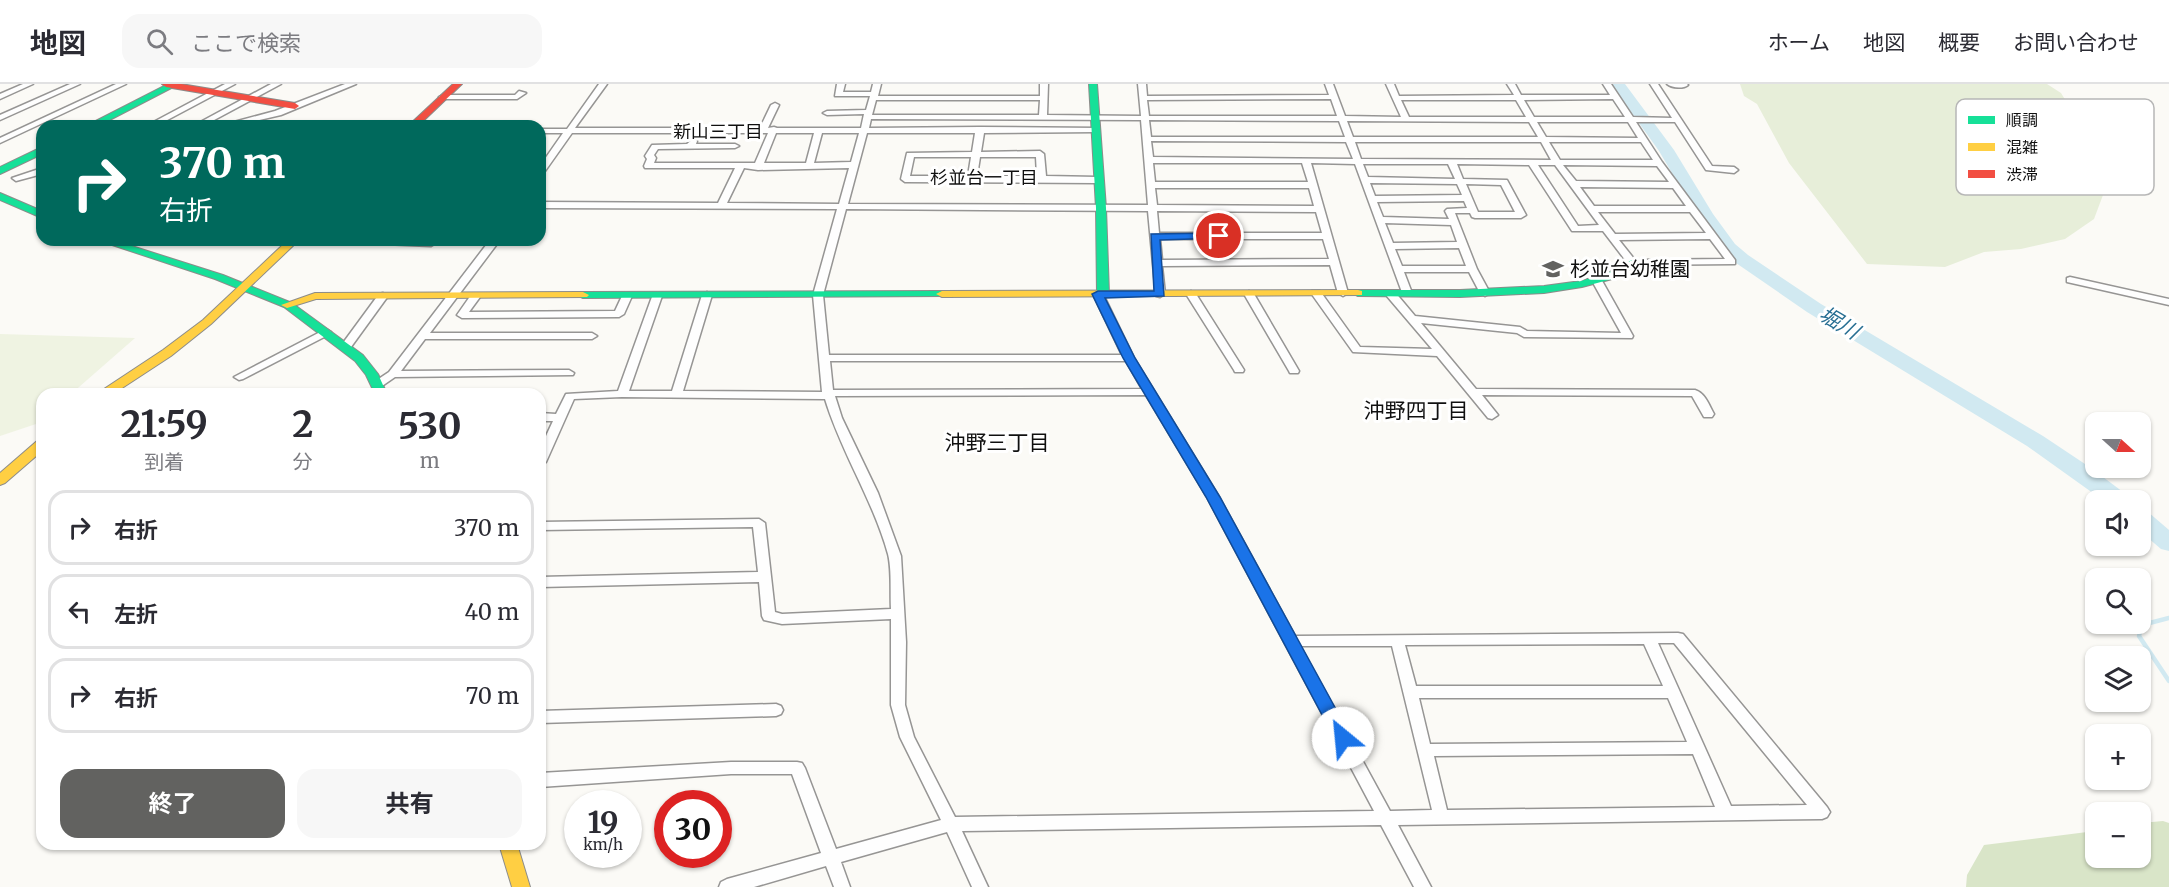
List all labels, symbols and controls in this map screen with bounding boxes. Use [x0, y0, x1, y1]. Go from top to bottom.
search box [122, 14, 542, 68]
text: 地図 [30, 25, 86, 61]
icon: search [143, 25, 176, 58]
text: ここで検索 [191, 29, 301, 57]
text: ホーム [1768, 29, 1830, 56]
text: 地図 [1863, 29, 1905, 56]
text: 概要 [1938, 29, 1980, 56]
text: お問い合わせ [2013, 29, 2139, 56]
legend [1956, 99, 2154, 195]
text: 順調 [2006, 110, 2038, 130]
district label: 新山三丁目 [673, 120, 763, 143]
text: 370 m [159, 137, 285, 189]
text: 混雑 [2006, 137, 2038, 157]
icon: right [60, 144, 138, 222]
text: 渋滞 [2006, 164, 2038, 184]
district label: 杉並台一丁目 [930, 166, 1038, 189]
text: 右折 [159, 193, 213, 227]
pin [1193, 210, 1244, 261]
icon: arrive [1202, 219, 1235, 252]
place label: 杉並台幼稚園 [1570, 256, 1690, 281]
school or university icon: 杉並台幼稚園 [1541, 257, 1565, 281]
water label: 堀川 [1814, 300, 1866, 346]
district label: 沖野四丁目 [1364, 397, 1469, 424]
text: 21:59 [120, 402, 208, 447]
text: 2 [292, 402, 313, 447]
text: 530 [398, 404, 462, 449]
north arrow [2085, 412, 2151, 478]
map controls [2085, 412, 2151, 868]
district label: 沖野三丁目 [945, 429, 1050, 456]
text: m [420, 448, 440, 473]
text: 到着 [144, 449, 184, 474]
text: 分 [293, 449, 313, 474]
button: sound [2085, 490, 2151, 556]
icon: right [63, 511, 96, 544]
text: 370 m [454, 514, 519, 542]
text: 右折 [114, 516, 158, 544]
button: search [2085, 568, 2151, 634]
icon: left [63, 595, 96, 628]
text: 40 m [464, 598, 519, 626]
text: 左折 [114, 600, 158, 628]
button: layers [2085, 646, 2151, 712]
icon: right [63, 679, 96, 712]
text: 70 m [466, 682, 519, 710]
text: 右折 [114, 684, 158, 712]
position arrow [1311, 706, 1375, 770]
button: + [2085, 724, 2151, 790]
button: 終了 [60, 769, 285, 838]
button: 共有 [297, 769, 522, 838]
speed limit sign: 30 [654, 790, 732, 868]
button: − [2085, 802, 2151, 868]
text: 19 [587, 803, 619, 841]
text: km/h [583, 835, 623, 854]

